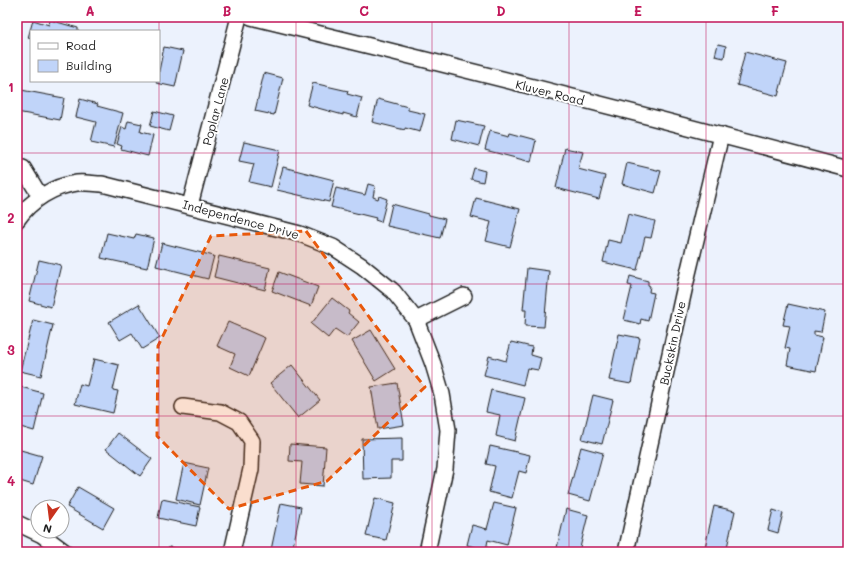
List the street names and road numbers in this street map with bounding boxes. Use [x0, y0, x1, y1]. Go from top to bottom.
street label: Poplar Lane [198, 75, 232, 147]
street label: Kluver Road [514, 76, 586, 108]
street label: Independence Drive [181, 196, 301, 242]
street label: Buckskin Drive [655, 300, 689, 386]

